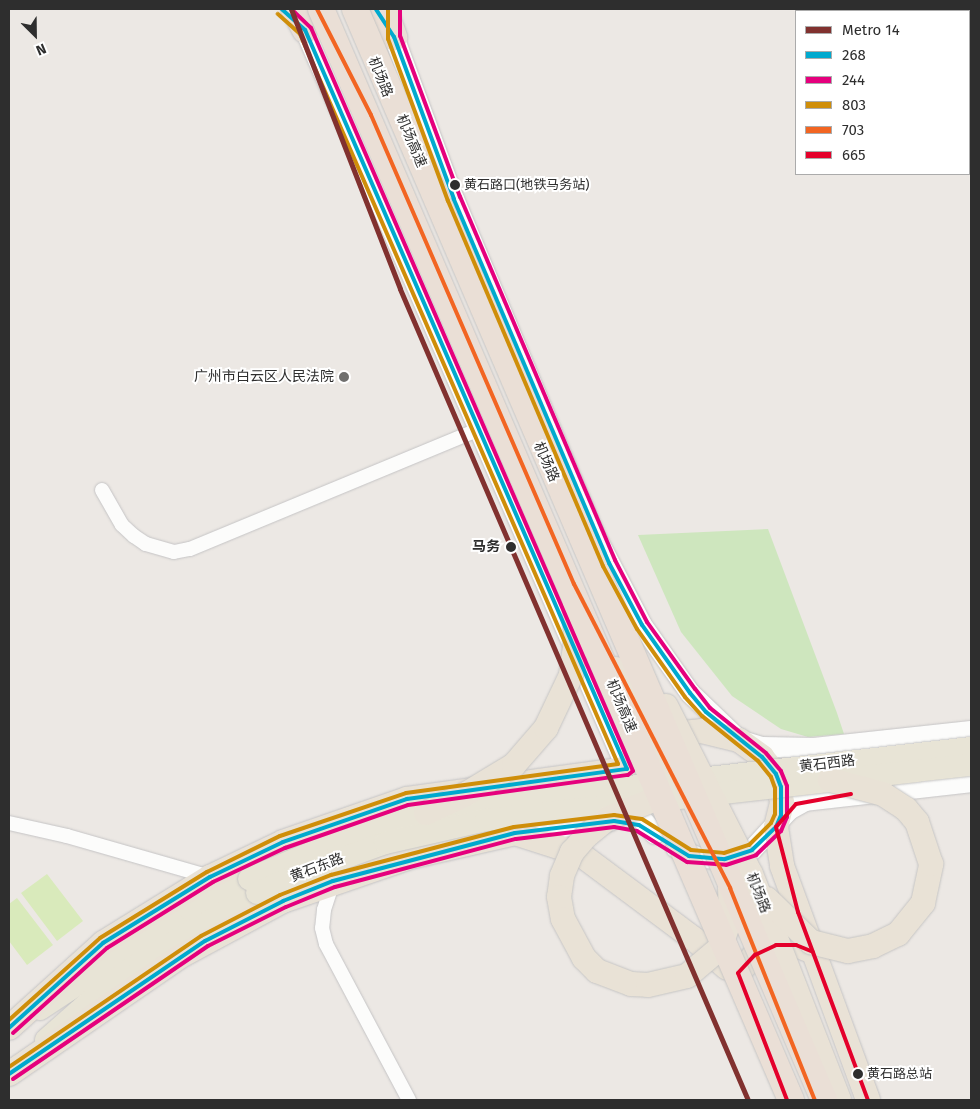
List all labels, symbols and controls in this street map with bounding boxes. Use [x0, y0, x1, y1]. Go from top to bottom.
north arrow [10, 10, 60, 60]
legend [795, 10, 970, 175]
text: Metro 14 [842, 21, 900, 39]
text: N [33, 40, 49, 59]
text: 268 [842, 46, 866, 64]
street label: 机场路 [364, 54, 396, 100]
text: 244 [842, 71, 865, 89]
text: 803 [842, 96, 866, 114]
street label: 机场高速 [392, 112, 430, 170]
text: 703 [842, 121, 864, 139]
text: 665 [842, 146, 865, 164]
place label: 黄石路口(地铁马务站) [464, 177, 589, 193]
marker: 黄石路口(地铁马务站) [450, 180, 460, 190]
place label: 广州市白云区人民法院 [194, 369, 334, 385]
marker: 广州市白云区人民法院 [338, 371, 350, 383]
street label: 机场路 [530, 439, 562, 485]
place label: 马务 [472, 539, 500, 555]
marker: 马务 [504, 540, 518, 554]
street label: 机场高速 [602, 677, 640, 735]
street label: 黄石西路 [798, 752, 856, 776]
street label: 黄石东路 [288, 850, 346, 886]
street label: 机场路 [742, 870, 774, 916]
place label: 黄石路总站 [867, 1066, 932, 1082]
marker: 黄石路总站 [853, 1069, 863, 1079]

